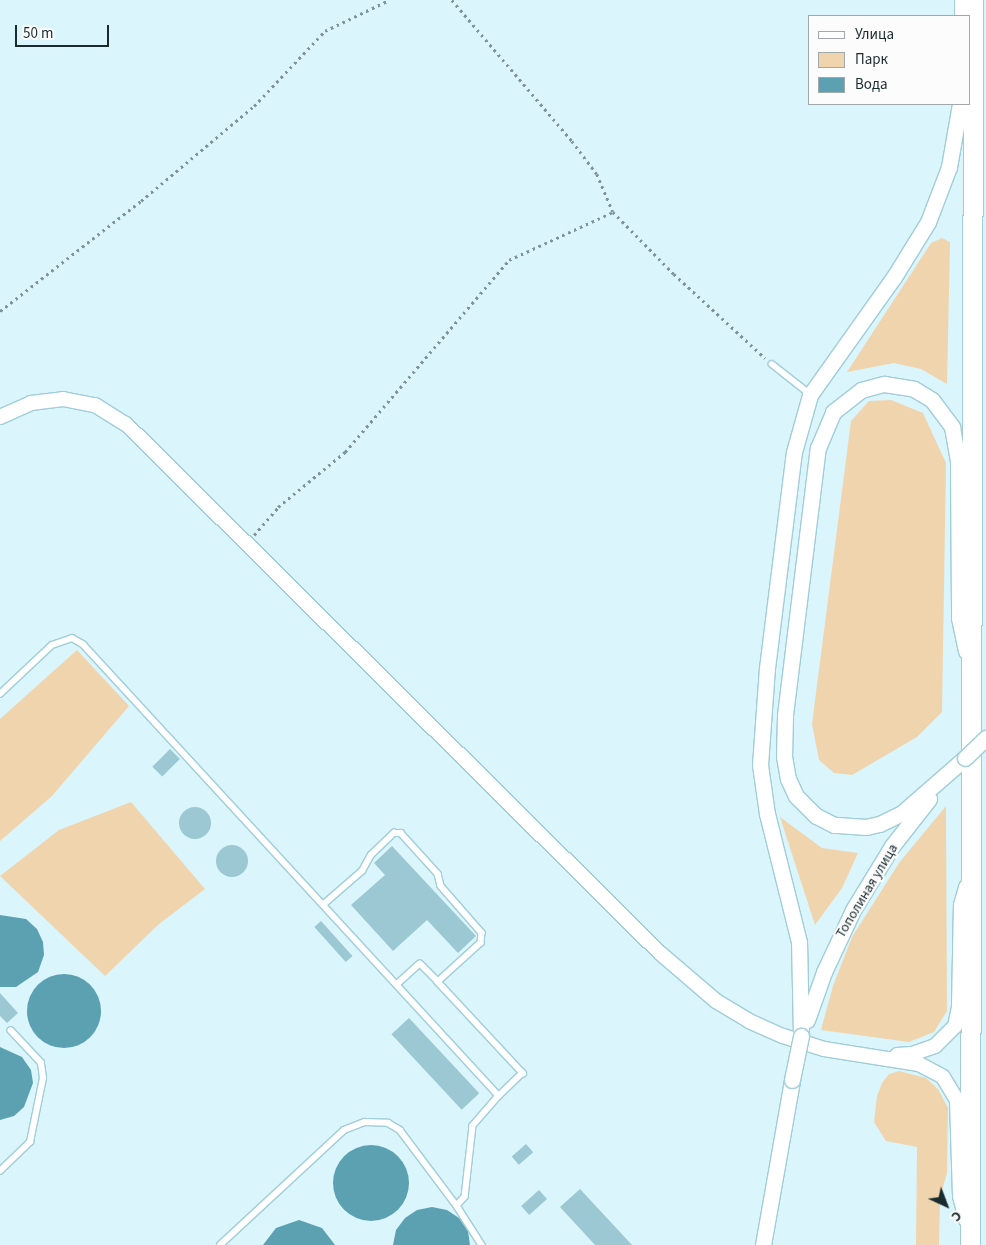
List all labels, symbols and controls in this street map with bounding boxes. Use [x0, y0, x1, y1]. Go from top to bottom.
scale bar [18, 15, 111, 47]
legend [808, 15, 971, 105]
text: 50 m [23, 23, 53, 44]
text: Улица [855, 24, 894, 45]
text: Парк [855, 49, 888, 70]
text: Вода [855, 74, 888, 95]
street label: Тополиная улица [832, 841, 902, 941]
north arrow [921, 1180, 971, 1230]
text: С [946, 1206, 966, 1226]

